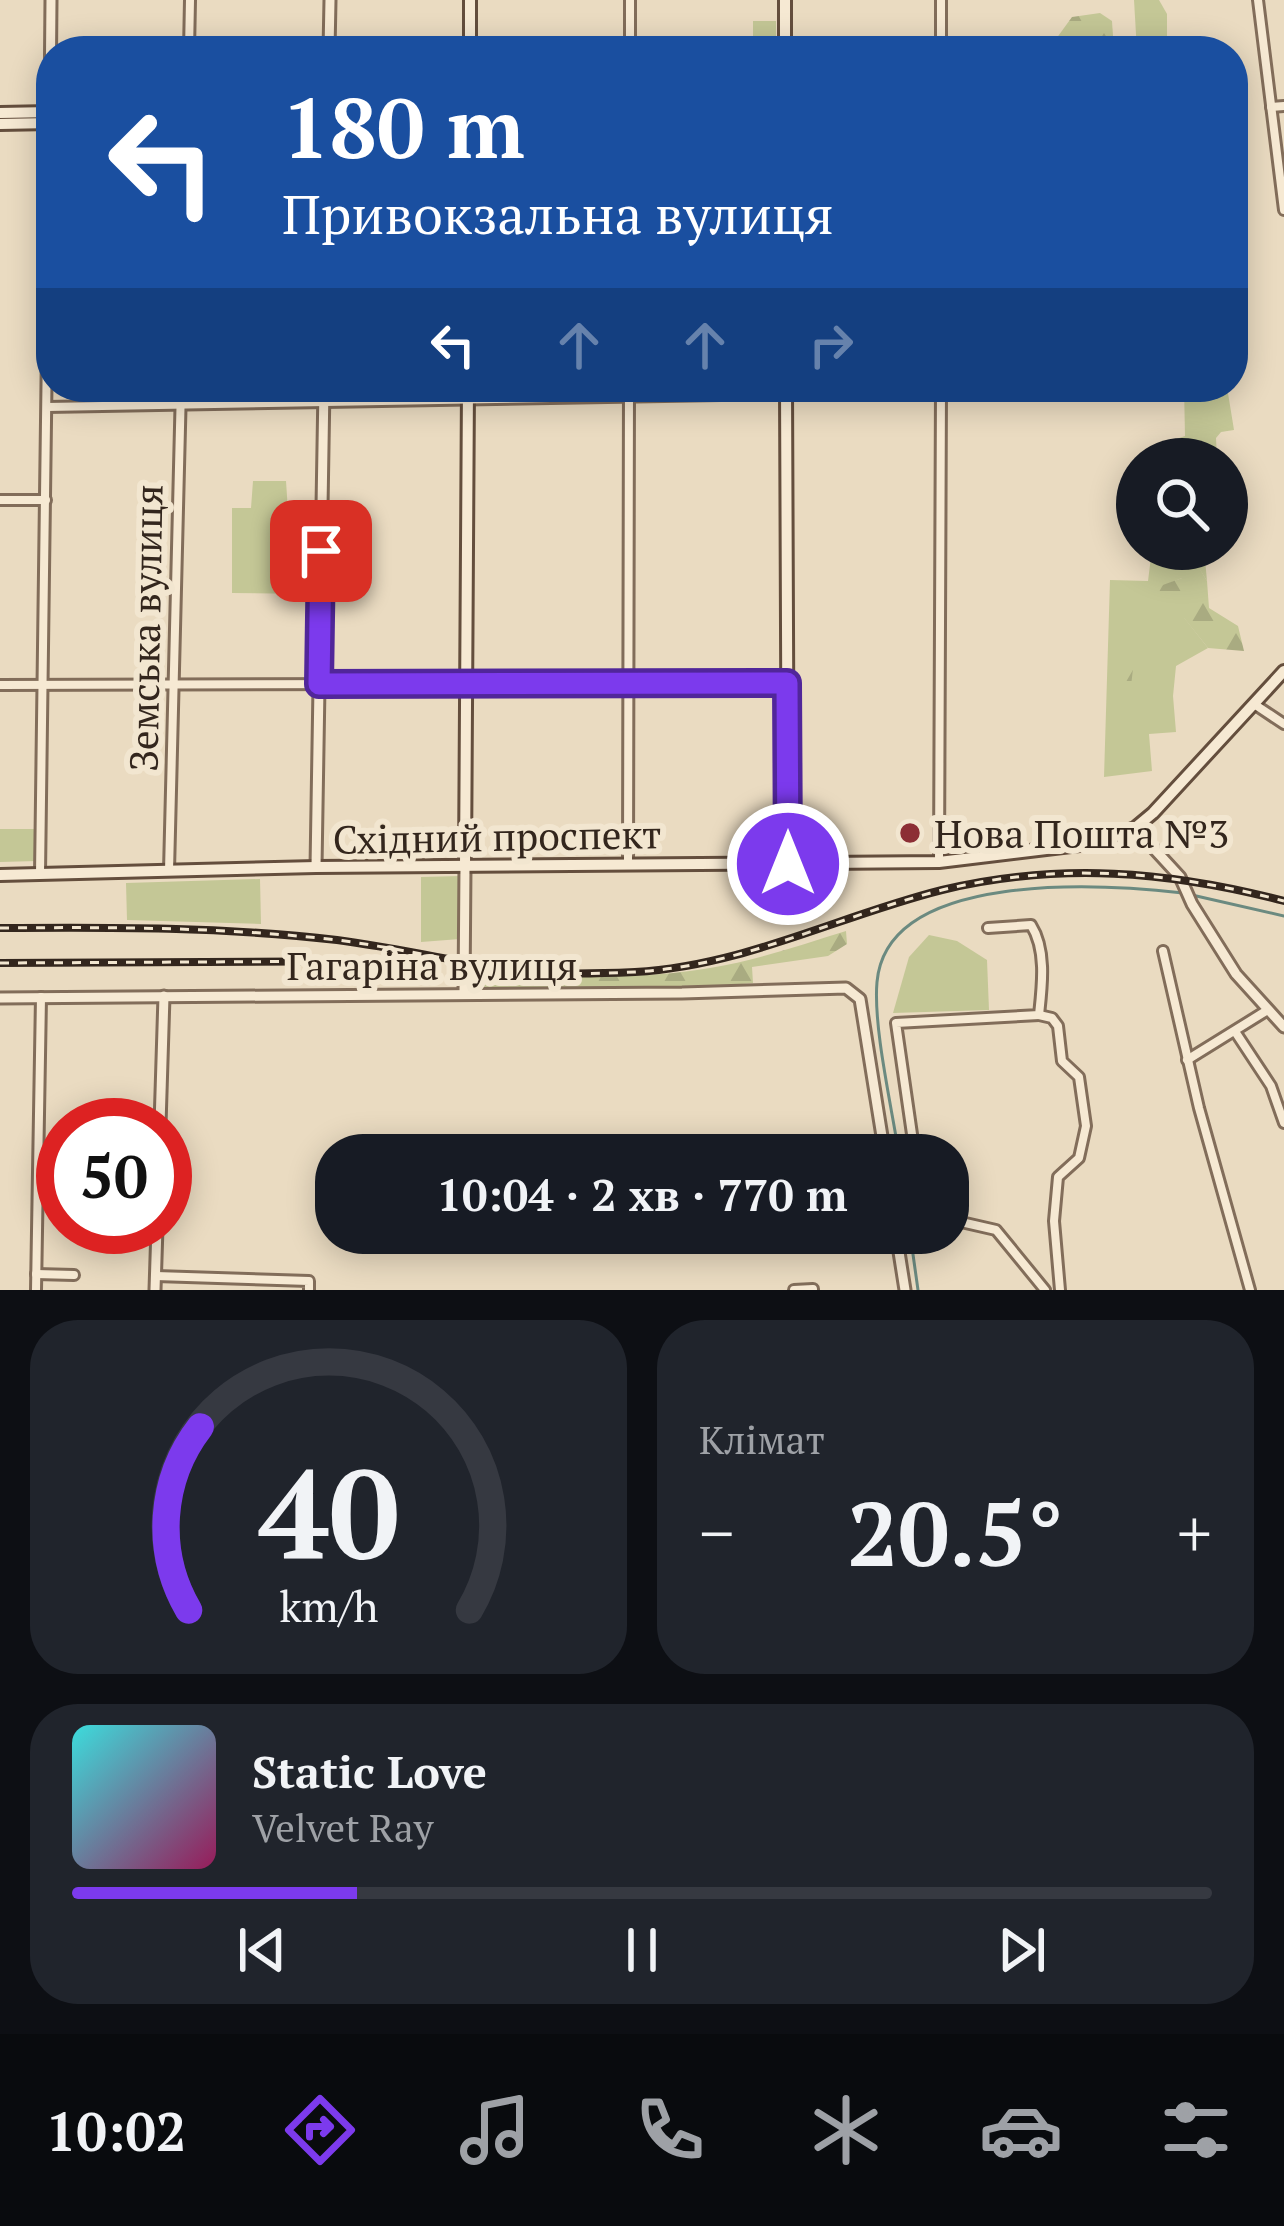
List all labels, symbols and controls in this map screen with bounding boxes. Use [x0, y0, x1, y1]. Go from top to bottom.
text: 180 m [282, 71, 525, 182]
icon: left [84, 84, 240, 240]
text: Привокзальна вулиця [282, 178, 834, 249]
icon: left [420, 312, 486, 378]
icon: ahead [546, 312, 612, 378]
icon: ahead [672, 312, 738, 378]
icon: right [798, 312, 864, 378]
map controls [1116, 438, 1248, 570]
button: search [1116, 438, 1248, 570]
street label: Земська вулиця [116, 484, 174, 772]
pin [270, 500, 372, 602]
icon: arrive [288, 518, 354, 584]
position arrow [725, 801, 851, 927]
street label: Східний проспект [332, 807, 662, 865]
place label: Нова Пошта №3 [934, 807, 1229, 859]
marker: Нова Пошта №3 [897, 820, 923, 846]
street label: Гагаріна вулиця [287, 939, 577, 991]
speed limit sign: 50 [36, 1098, 192, 1254]
text: 10:04 · 2 хв · 770 m [437, 1164, 847, 1224]
text: Клімат [699, 1413, 825, 1465]
text: 40 [258, 1429, 399, 1595]
text: 20.5° [847, 1472, 1064, 1592]
text: − [699, 1488, 734, 1576]
text: + [1177, 1488, 1212, 1576]
text: km/h [279, 1577, 378, 1634]
text: Static Love [252, 1741, 487, 1801]
text: Velvet Ray [252, 1801, 433, 1853]
icon: previous [229, 1917, 295, 1983]
icon: pause [609, 1917, 675, 1983]
icon: next [989, 1917, 1055, 1983]
icon: directions [278, 2088, 362, 2172]
icon: music [453, 2088, 537, 2172]
icon: phone [628, 2088, 712, 2172]
icon: climate [804, 2088, 888, 2172]
icon: car [979, 2088, 1063, 2172]
icon: filters [1154, 2088, 1238, 2172]
text: 10:02 [46, 2095, 186, 2166]

